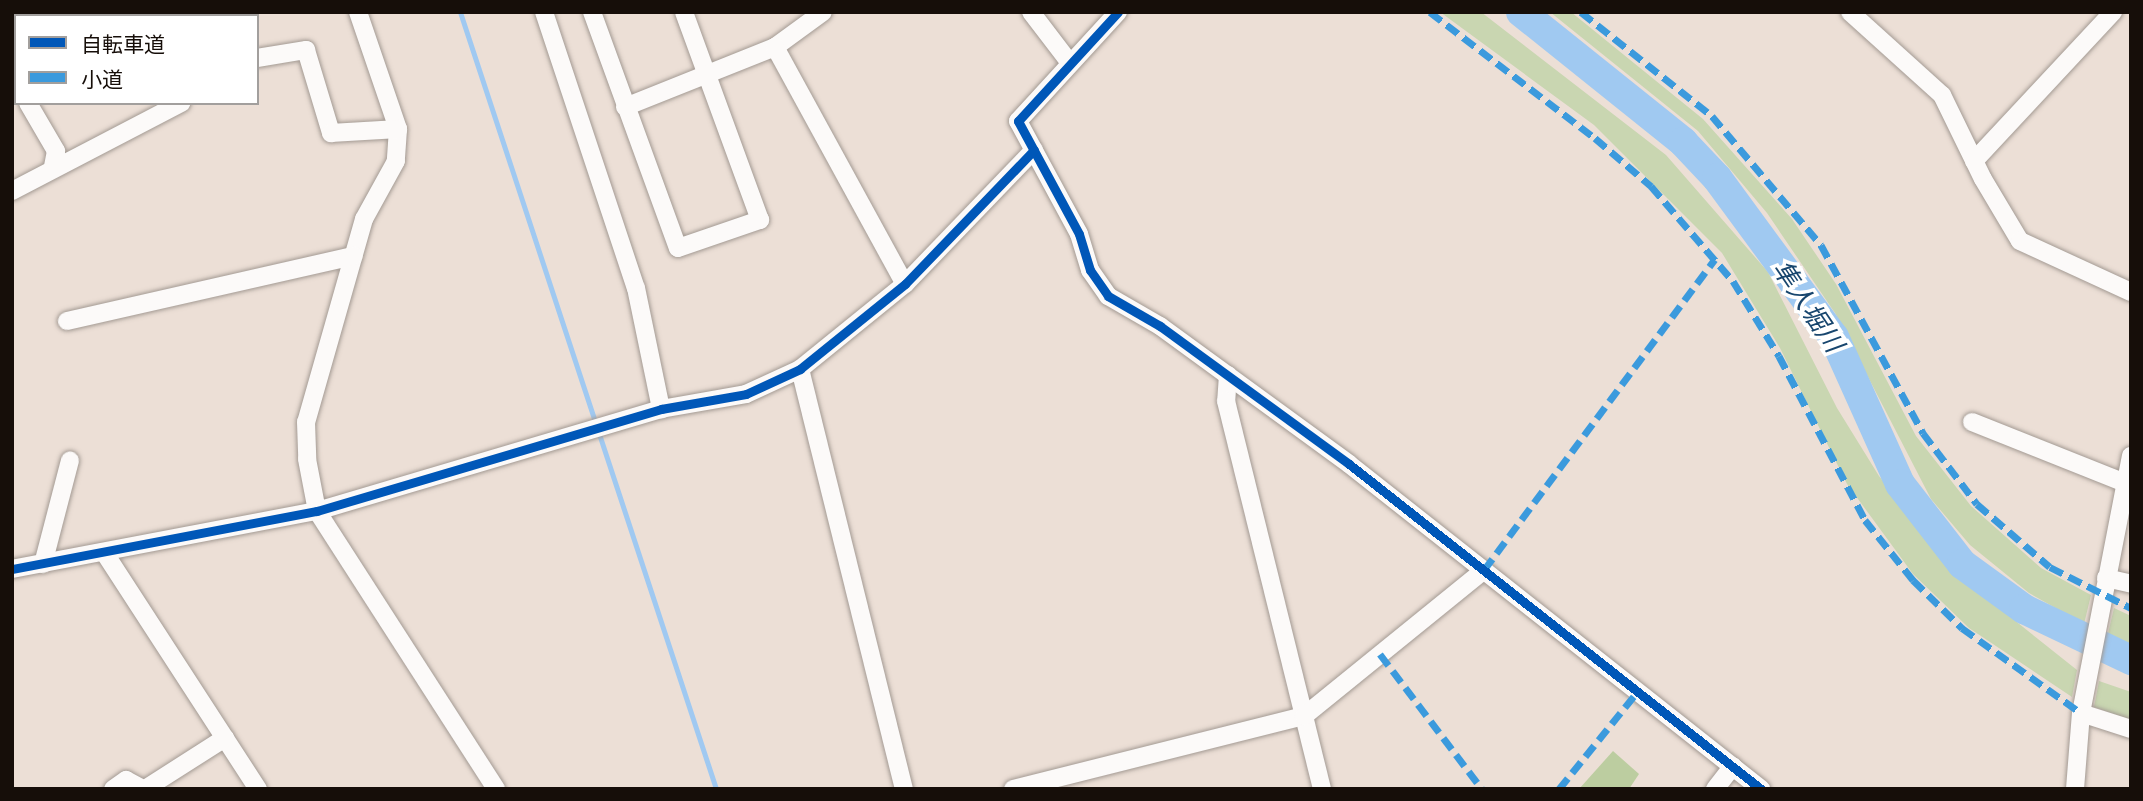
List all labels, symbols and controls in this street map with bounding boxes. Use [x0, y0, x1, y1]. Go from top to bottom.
legend [14, 14, 259, 105]
text: 自転車道 [81, 31, 165, 57]
text: 小道 [81, 66, 123, 92]
water label: 隼人堀川 [1766, 254, 1850, 358]

